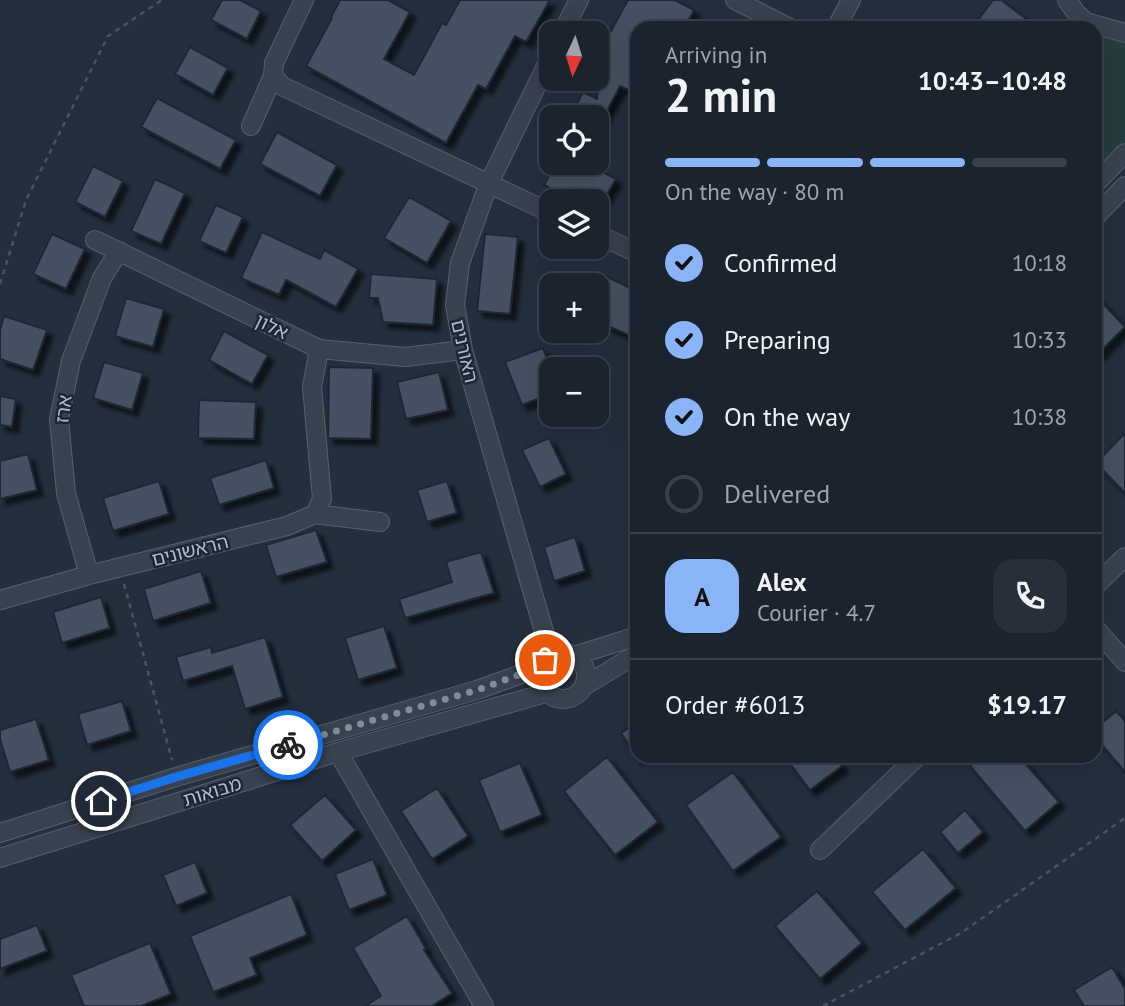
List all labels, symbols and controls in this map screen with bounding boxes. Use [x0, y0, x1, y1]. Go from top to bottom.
north arrow [539, 21, 609, 91]
map controls [539, 21, 609, 427]
text: Arriving in [665, 40, 767, 69]
text: 10:43–10:48 [918, 64, 1067, 97]
text: 2 min [665, 65, 777, 125]
button: locate [539, 105, 609, 175]
text: On the way · 80 m [665, 177, 844, 206]
button: layers [539, 189, 609, 259]
icon: check [665, 244, 703, 282]
text: Confirmed [724, 246, 837, 279]
text: 10:18 [1012, 248, 1067, 277]
button: + [539, 273, 609, 343]
street label: אלון [252, 308, 292, 344]
street label: האורנים [446, 317, 484, 385]
icon: check [665, 321, 703, 359]
text: Preparing [724, 323, 831, 356]
text: 10:33 [1012, 325, 1067, 354]
button: − [539, 357, 609, 427]
street label: ארז [49, 394, 77, 424]
icon: check [665, 398, 703, 436]
text: On the way [724, 400, 850, 433]
text: 10:38 [1012, 402, 1067, 431]
text: Delivered [724, 477, 830, 510]
street label: הראשונים [149, 529, 231, 571]
button: phone [993, 559, 1067, 633]
text: Alex [757, 565, 807, 598]
text: A [694, 580, 710, 613]
text: Courier · 4.7 [757, 598, 876, 627]
pin [515, 630, 575, 690]
icon: bag [526, 641, 564, 679]
text: Order #6013 [665, 688, 805, 721]
text: $19.17 [987, 688, 1067, 721]
courier [253, 710, 323, 780]
icon: bike [269, 726, 307, 764]
pin [71, 771, 131, 831]
street label: מבואות [180, 771, 244, 811]
icon: home [82, 782, 120, 820]

